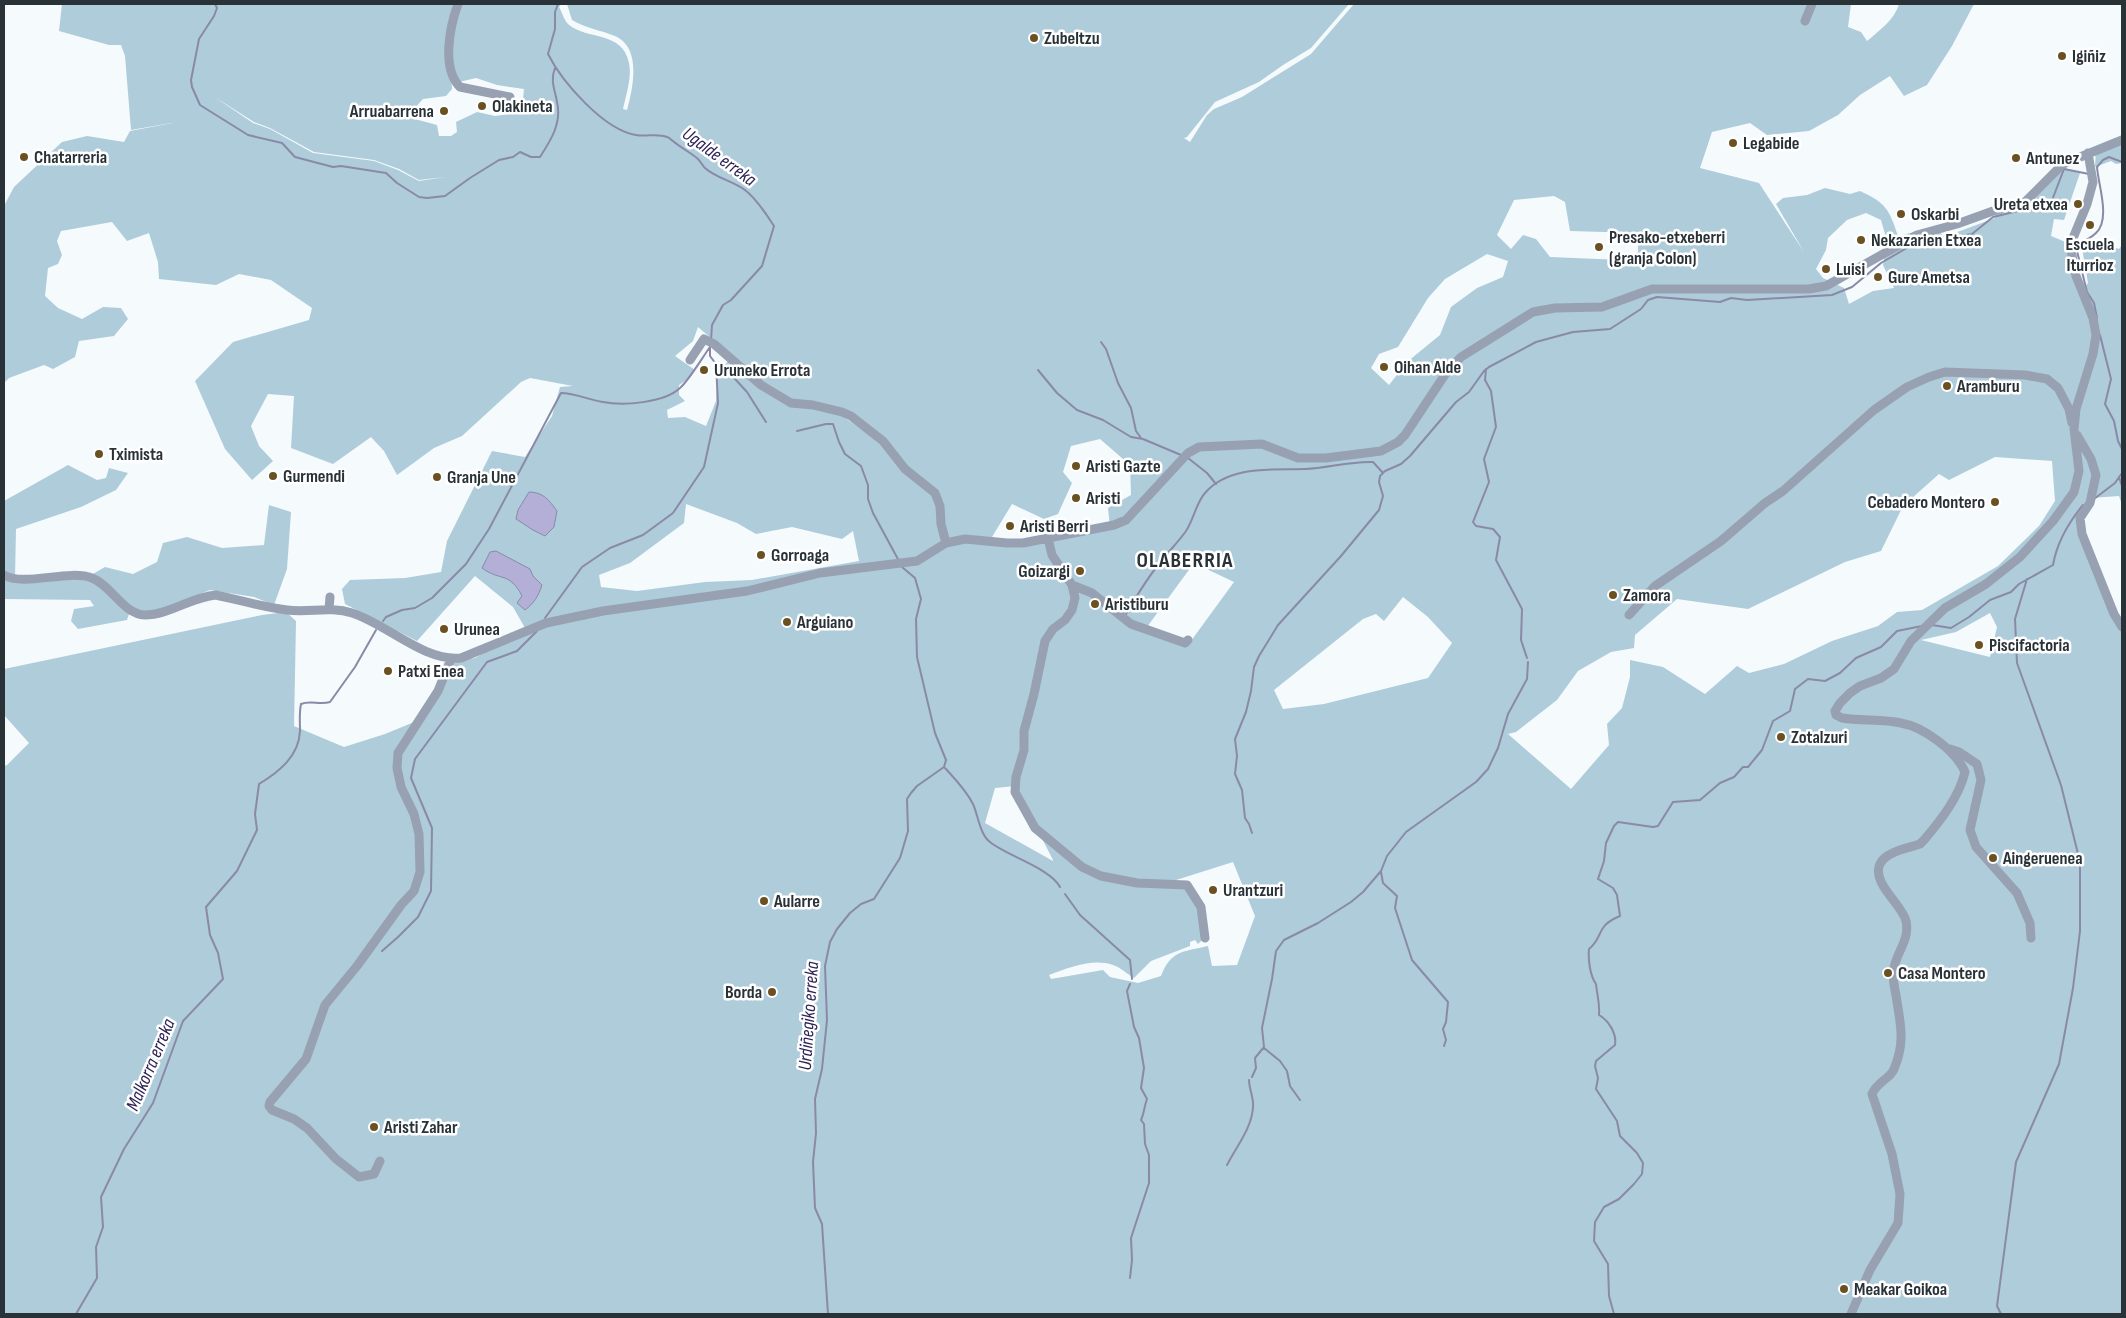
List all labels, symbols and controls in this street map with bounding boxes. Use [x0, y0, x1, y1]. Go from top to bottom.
place label: Zubeltzu [1044, 28, 1100, 49]
marker: Zubeltzu [1028, 32, 1040, 44]
place label: Igiñiz [2072, 46, 2106, 67]
marker: Igiñiz [2056, 50, 2068, 62]
place label: Olakineta [492, 96, 553, 117]
marker: Olakineta [476, 100, 488, 112]
place label: Arruabarrena [349, 101, 434, 122]
marker: Arruabarrena [438, 105, 450, 117]
water label: Ugalde erreka [677, 122, 761, 192]
place label: Legabide [1743, 133, 1799, 154]
marker: Legabide [1727, 137, 1739, 149]
place label: Chatarreria [34, 147, 107, 168]
place label: Antunez [2025, 148, 2079, 169]
marker: Chatarreria [18, 151, 30, 163]
marker: Antunez [2010, 152, 2022, 164]
place label: Ureta etxea [1994, 194, 2068, 215]
marker: Ureta etxea [2072, 198, 2084, 210]
place label: Oskarbi [1911, 204, 1959, 225]
marker: Oskarbi [1895, 208, 1907, 220]
marker: Escuela Iturrioz [2084, 219, 2096, 231]
place label: Presako-etxeberri (granja Colon) [1609, 227, 1725, 269]
place label: Nekazarien Etxea [1871, 230, 1981, 251]
marker: Nekazarien Etxea [1855, 234, 1867, 246]
place label: Escuela Iturrioz [2066, 234, 2114, 276]
marker: Presako-etxeberri (granja Colon) [1593, 241, 1605, 253]
place label: Luisi [1836, 259, 1865, 280]
marker: Luisi [1820, 263, 1832, 275]
place label: Gure Ametsa [1888, 267, 1970, 288]
marker: Gure Ametsa [1872, 271, 1884, 283]
place label: Oihan Alde [1394, 357, 1461, 378]
place label: Uruneko Errota [714, 360, 810, 381]
marker: Oihan Alde [1378, 361, 1390, 373]
marker: Uruneko Errota [698, 364, 710, 376]
place label: Aramburu [1956, 376, 2020, 397]
marker: Aramburu [1941, 380, 1953, 392]
place label: Tximista [109, 444, 163, 465]
marker: Tximista [93, 448, 105, 460]
place label: Aristi Gazte [1085, 456, 1161, 477]
marker: Aristi Gazte [1070, 460, 1082, 472]
place label: Gurmendi [283, 466, 345, 487]
place label: Granja Une [447, 467, 516, 488]
marker: Gurmendi [267, 470, 279, 482]
marker: Granja Une [431, 471, 443, 483]
place label: Aristi [1085, 488, 1121, 509]
marker: Aristi [1070, 492, 1082, 504]
place label: Cebadero Montero [1867, 492, 1985, 513]
marker: Cebadero Montero [1989, 496, 2001, 508]
place label: Aristi Berri [1019, 516, 1088, 537]
marker: Aristi Berri [1004, 520, 1016, 532]
place label: Gorroaga [771, 545, 829, 566]
district label: OLABERRIA [1137, 547, 1233, 574]
marker: Gorroaga [755, 549, 767, 561]
place label: Goizargi [1018, 561, 1070, 582]
marker: Goizargi [1074, 565, 1086, 577]
place label: Zamora [1623, 585, 1671, 606]
marker: Zamora [1607, 589, 1619, 601]
place label: Aristiburu [1104, 594, 1169, 615]
marker: Aristiburu [1089, 598, 1101, 610]
place label: Arguiano [796, 612, 853, 633]
marker: Arguiano [781, 616, 793, 628]
place label: Urunea [454, 619, 500, 640]
marker: Urunea [438, 623, 450, 635]
place label: Piscifactoria [1989, 635, 2070, 656]
marker: Piscifactoria [1973, 639, 1985, 651]
place label: Patxi Enea [398, 661, 464, 682]
marker: Patxi Enea [382, 665, 394, 677]
place label: Zotalzuri [1791, 727, 1848, 748]
marker: Zotalzuri [1775, 731, 1787, 743]
place label: Aingeruenea [2002, 848, 2083, 869]
marker: Aingeruenea [1987, 852, 1999, 864]
place label: Urantzuri [1223, 880, 1283, 901]
marker: Urantzuri [1207, 884, 1219, 896]
place label: Aularre [773, 891, 820, 912]
marker: Aularre [758, 895, 770, 907]
water label: Urdiñegiko erreka [794, 960, 824, 1071]
place label: Casa Montero [1898, 963, 1986, 984]
marker: Casa Montero [1882, 967, 1894, 979]
place label: Borda [725, 982, 762, 1003]
marker: Borda [766, 986, 778, 998]
water label: Malkorra erreka [121, 1015, 181, 1114]
place label: Aristi Zahar [383, 1117, 458, 1138]
marker: Aristi Zahar [368, 1121, 380, 1133]
place label: Meakar Goikoa [1854, 1279, 1947, 1300]
marker: Meakar Goikoa [1838, 1283, 1850, 1295]

